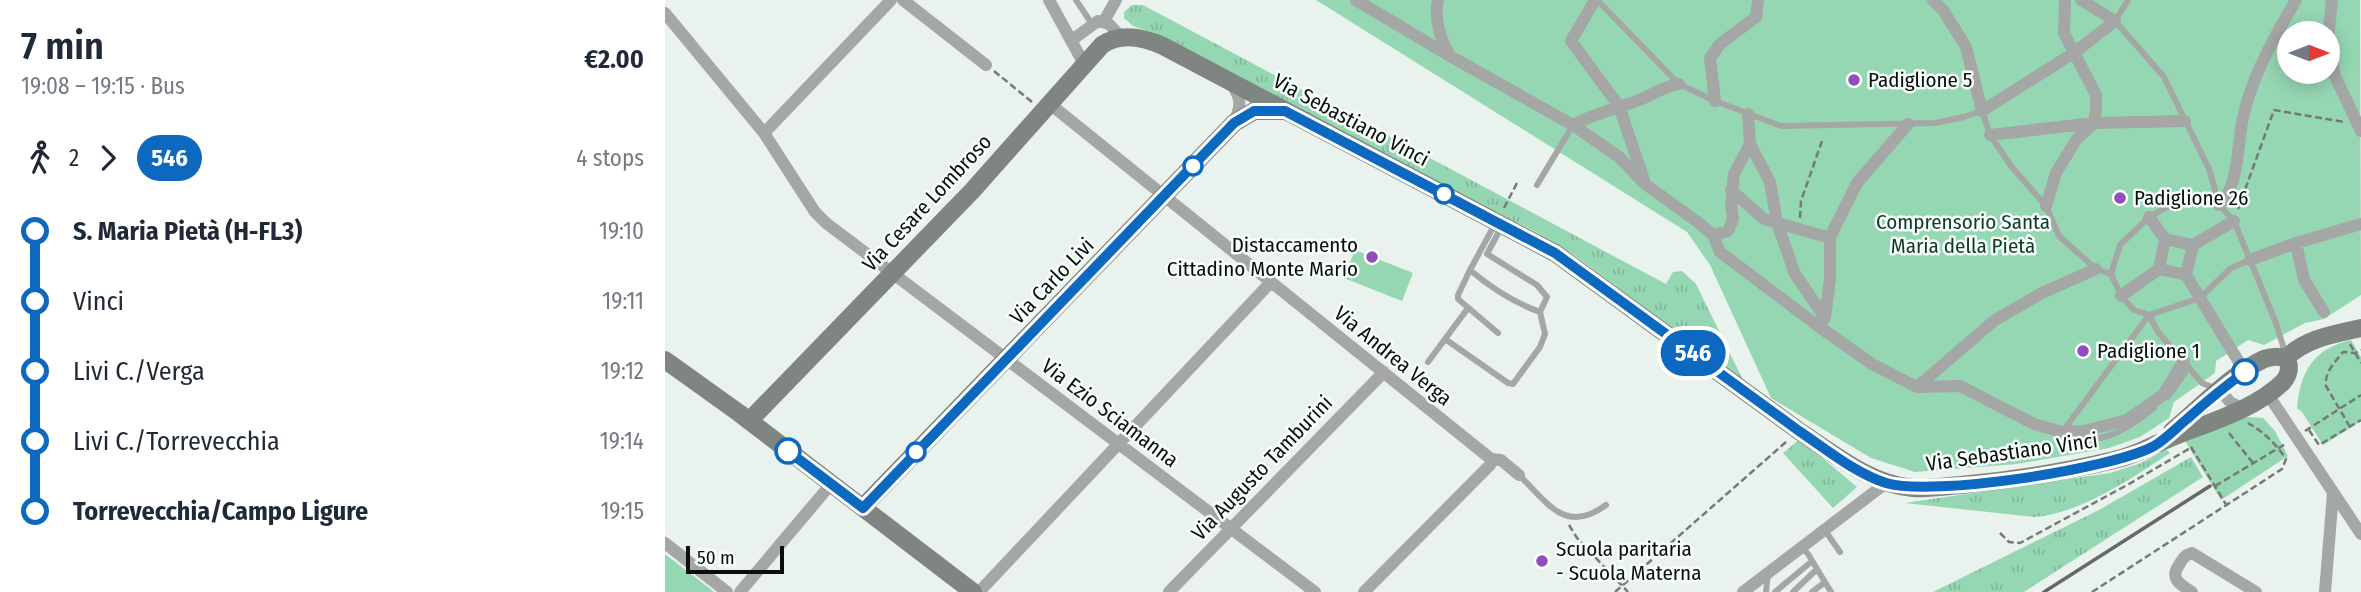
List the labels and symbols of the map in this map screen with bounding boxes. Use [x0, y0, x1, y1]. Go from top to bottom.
north arrow [2277, 21, 2340, 84]
place label: Padiglione 5 [1868, 67, 1973, 93]
street label: Via Sebastiano Vinci [1269, 68, 1433, 172]
marker: Padiglione 5 [1846, 72, 1862, 88]
street label: Via Cesare Lombroso [857, 129, 997, 277]
unlabelled marker [1183, 156, 1203, 176]
unlabelled marker [1434, 184, 1454, 204]
place label: Padiglione 26 [2134, 185, 2249, 211]
marker: Padiglione 26 [2112, 190, 2128, 206]
park label: Comprensorio Santa Maria della Pietà [1876, 209, 2050, 259]
street label: Via Carlo Livi [1004, 232, 1100, 330]
place label: Distaccamento Cittadino Monte Mario [1167, 232, 1358, 282]
marker: Distaccamento Cittadino Monte Mario [1364, 249, 1380, 265]
street label: Via Andrea Verga [1329, 301, 1457, 411]
line badge: 546 [1653, 330, 1733, 376]
place label: Padiglione 1 [2097, 338, 2200, 364]
marker: Padiglione 1 [2075, 343, 2091, 359]
street label: Via Ezio Sciamanna [1036, 353, 1184, 473]
unlabelled marker [2232, 359, 2258, 385]
street label: Via Augusto Tamburini [1186, 390, 1338, 546]
street label: Via Sebastiano Vinci [1925, 427, 2099, 477]
unlabelled marker [775, 438, 801, 464]
unlabelled marker [906, 442, 926, 462]
place label: Scuola paritaria - Scuola Materna [1556, 536, 1701, 586]
scale bar [686, 543, 784, 575]
marker: Scuola paritaria - Scuola Materna [1534, 553, 1550, 569]

